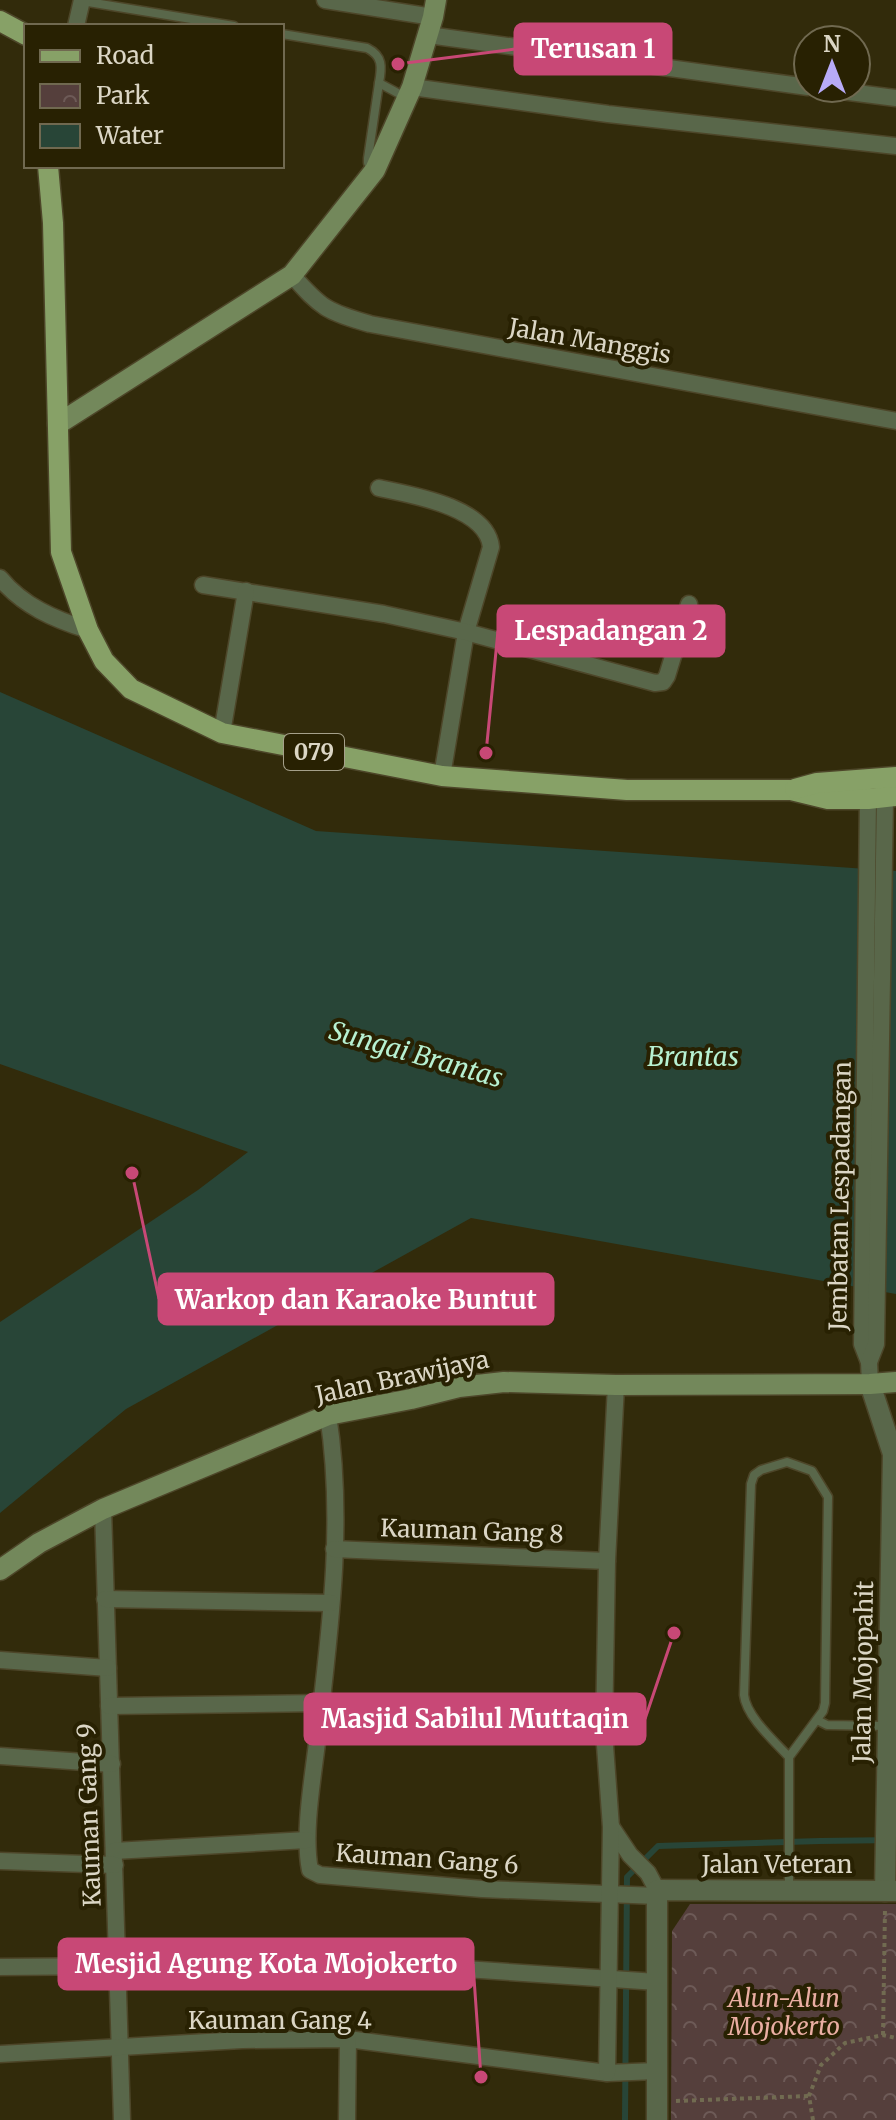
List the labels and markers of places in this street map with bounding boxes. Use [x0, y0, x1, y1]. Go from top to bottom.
callout: Terusan 1 [515, 24, 671, 74]
callout: Lespadangan 2 [498, 606, 724, 656]
callout: Warkop dan Karaoke Buntut [159, 1274, 553, 1324]
callout: Masjid Sabilul Muttaqin [305, 1694, 645, 1744]
callout: Mesjid Agung Kota Mojokerto [59, 1939, 473, 1989]

